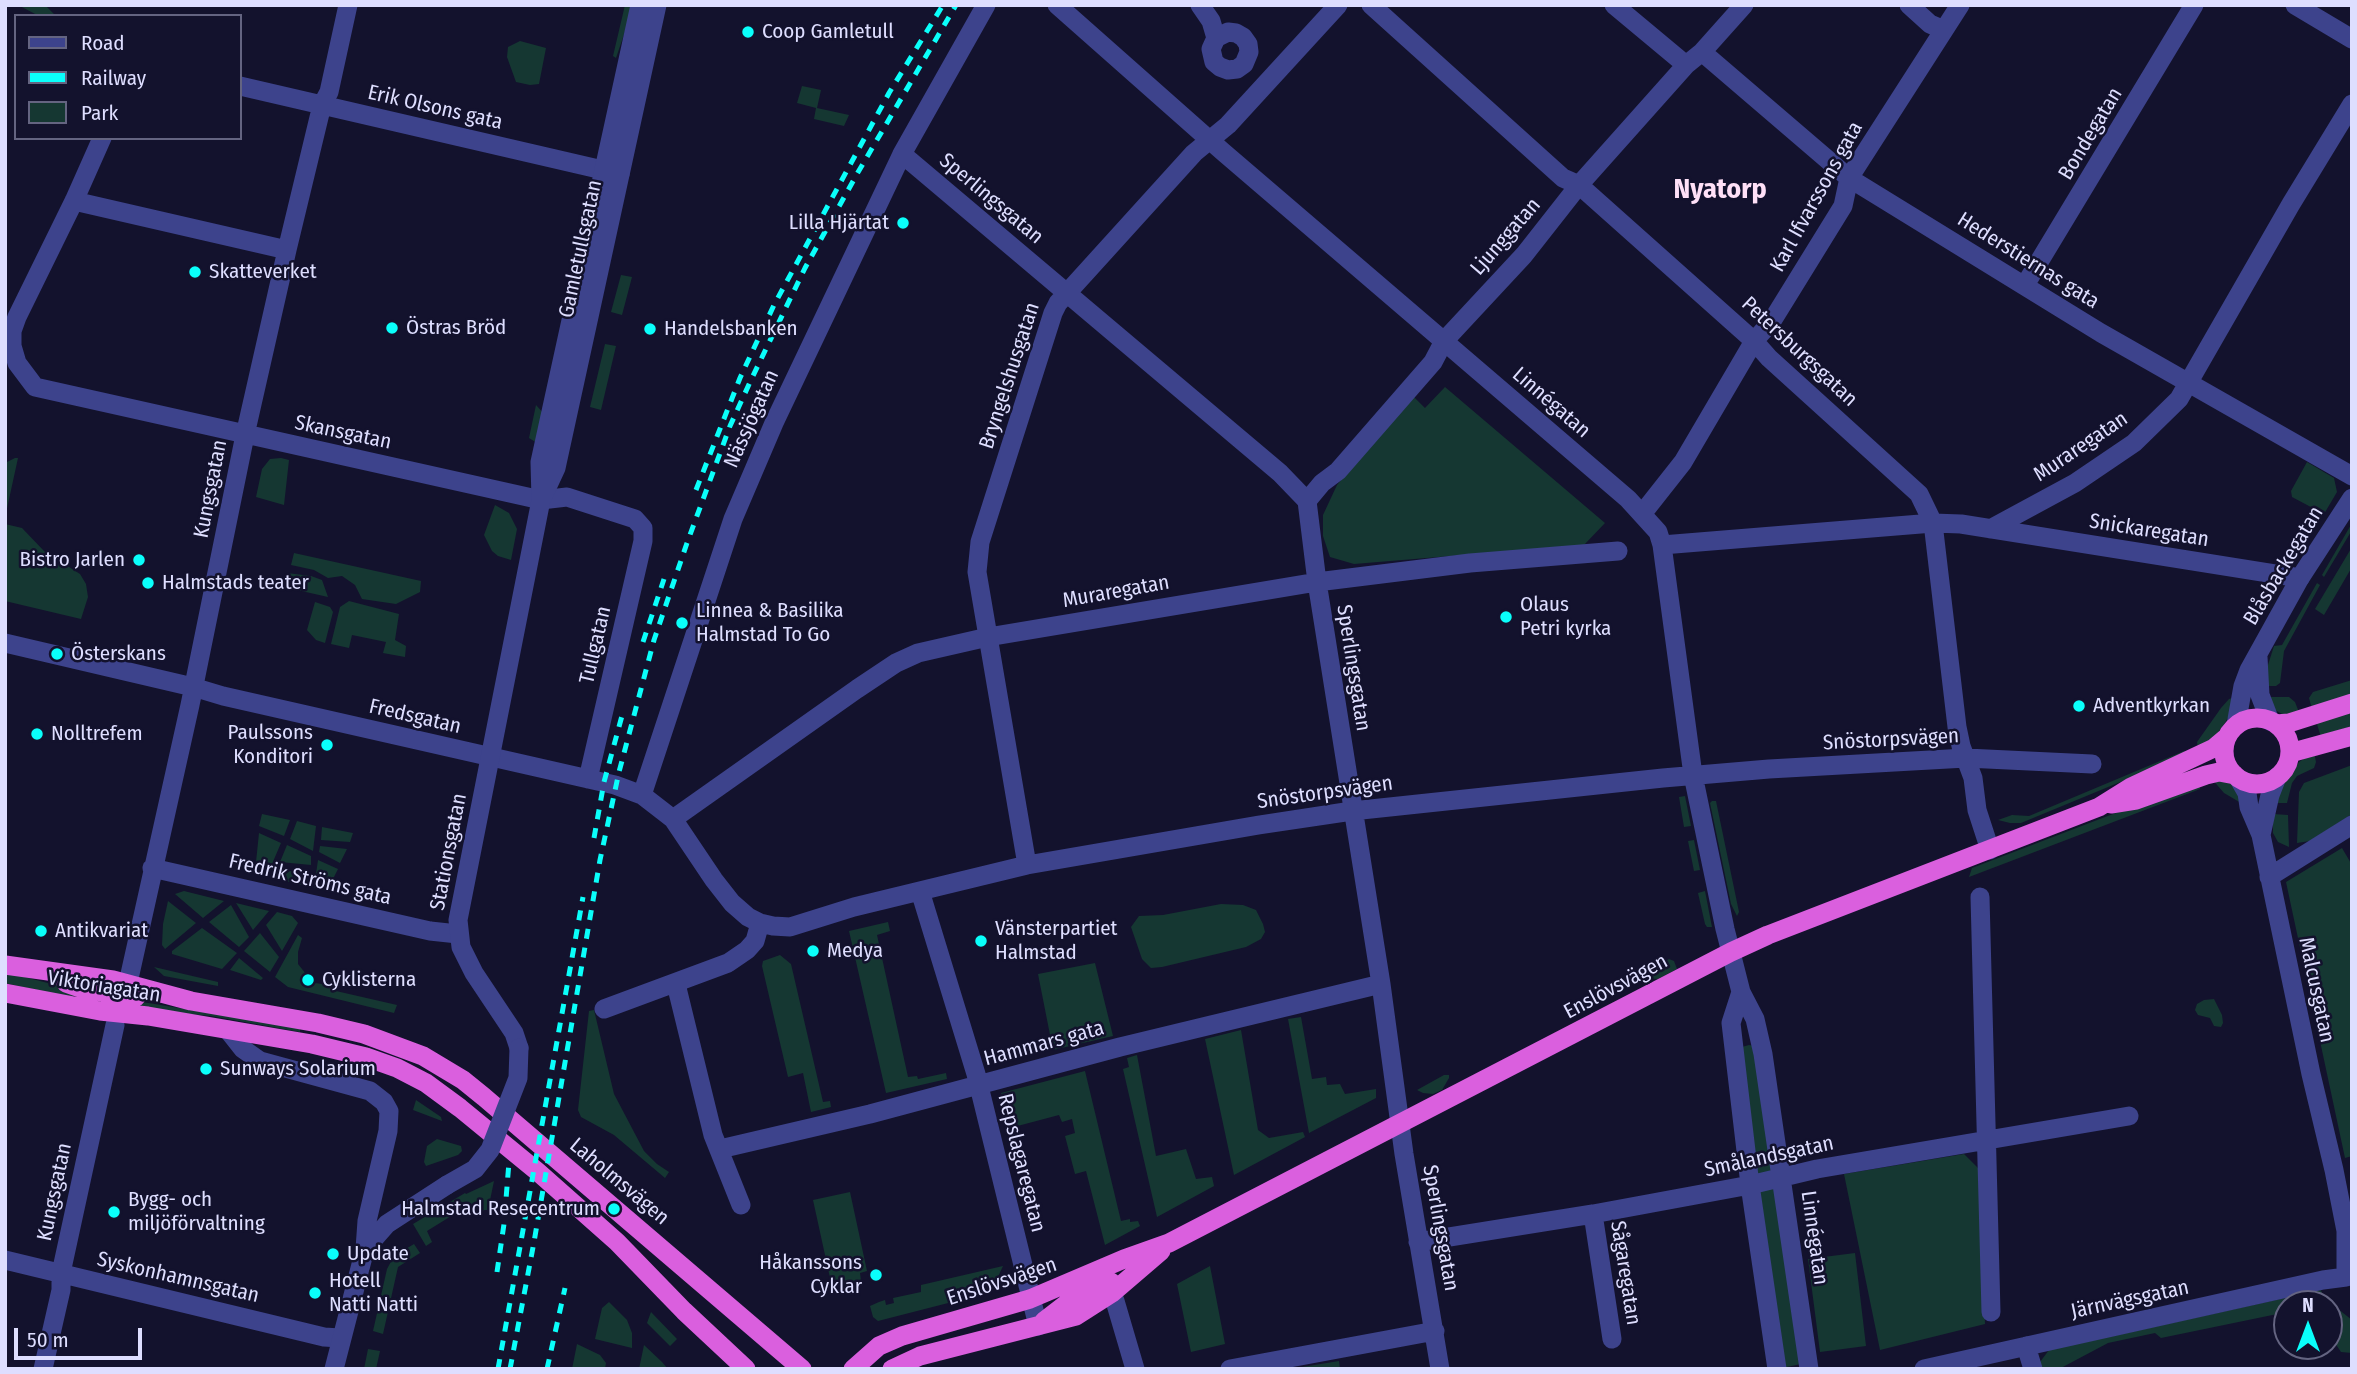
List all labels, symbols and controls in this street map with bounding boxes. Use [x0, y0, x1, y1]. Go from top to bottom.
legend [14, 14, 242, 140]
place label: Coop Gamletull [762, 19, 894, 45]
marker: Coop Gamletull [740, 24, 756, 40]
text: Road [81, 30, 125, 56]
text: Railway [81, 65, 146, 91]
street label: Erik Olsons gata [365, 80, 505, 136]
street label: Bondegatan [2054, 83, 2128, 185]
text: Park [81, 100, 118, 126]
street label: Karl Ifvarssons gata [1765, 117, 1869, 277]
street label: Sperlingsgatan [934, 148, 1048, 250]
district label: Nyatorp [1673, 173, 1767, 207]
street label: Gamletullsgatan [554, 178, 608, 320]
street label: Ljunggatan [1466, 193, 1546, 281]
street label: Hederstiernas gata [1952, 207, 2104, 315]
place label: Lilla Hjärtat [789, 210, 889, 236]
marker: Lilla Hjärtat [895, 215, 911, 231]
place label: Skatteverket [209, 259, 317, 285]
marker: Skatteverket [187, 264, 203, 280]
street label: Petersburgsgatan [1736, 292, 1862, 412]
street label: Bryngelshusgatan [974, 300, 1046, 452]
place label: Östras Bröd [406, 315, 506, 341]
place label: Handelsbanken [664, 316, 798, 342]
marker: Östras Bröd [384, 320, 400, 336]
marker: Handelsbanken [642, 321, 658, 337]
street label: Linnégatan [1507, 362, 1595, 444]
street label: Nässjögatan [719, 366, 785, 472]
street label: Muraregatan [2029, 406, 2133, 488]
street label: Skansgatan [292, 410, 394, 456]
street label: Kungsgatan [189, 438, 233, 540]
street label: Blåsbackegatan [2239, 502, 2329, 630]
street label: Snickaregatan [2088, 509, 2210, 553]
place label: Bistro Jarlen [19, 547, 125, 573]
marker: Bistro Jarlen [131, 552, 147, 568]
place label: Halmstads teater [162, 570, 309, 596]
street label: Muraregatan [1061, 570, 1171, 614]
marker: Halmstads teater [140, 575, 156, 591]
place label: Olaus Petri kyrka [1520, 592, 1611, 642]
place label: Linnea & Basilika Halmstad To Go [696, 598, 844, 648]
street label: Sperlingsgatan [1331, 603, 1375, 733]
street label: Tullgatan [575, 604, 617, 686]
marker: Olaus Petri kyrka [1498, 609, 1514, 625]
marker: Linnea & Basilika Halmstad To Go [674, 615, 690, 631]
place label: Österskans [71, 641, 166, 667]
marker: Österskans [49, 646, 65, 662]
place label: Adventkyrkan [2093, 693, 2210, 719]
street label: Fredsgatan [367, 694, 463, 740]
marker: Adventkyrkan [2071, 698, 2087, 714]
place label: Paulssons Konditori [227, 720, 313, 770]
place label: Nolltrefem [51, 721, 143, 747]
street label: Snöstorpsvägen [1822, 724, 1960, 756]
marker: Nolltrefem [29, 726, 45, 742]
marker: Paulssons Konditori [319, 737, 335, 753]
street label: Snöstorpsvägen [1256, 771, 1394, 815]
street label: Stationsgatan [425, 791, 473, 913]
street label: Fredrik Ströms gata [226, 849, 394, 911]
place label: Vänsterpartiet Halmstad [995, 916, 1117, 966]
place label: Antikvariat [55, 918, 148, 944]
marker: Antikvariat [33, 923, 49, 939]
marker: Vänsterpartiet Halmstad [973, 933, 989, 949]
street label: Malcusgatan [2293, 935, 2339, 1045]
place label: Medya [827, 938, 883, 964]
marker: Medya [805, 943, 821, 959]
street label: Enslövsvägen [1560, 949, 1672, 1025]
street label: Viktoriagatan [46, 966, 162, 1008]
place label: Cyklisterna [322, 967, 416, 993]
marker: Cyklisterna [300, 972, 316, 988]
street label: Hammars gata [981, 1016, 1107, 1072]
place label: Sunways Solarium [220, 1056, 376, 1082]
marker: Sunways Solarium [198, 1061, 214, 1077]
street label: Repslagaregatan [992, 1091, 1050, 1235]
street label: Smålandsgatan [1702, 1131, 1836, 1183]
street label: Laholmsvägen [564, 1133, 674, 1231]
street label: Kungsgatan [32, 1141, 78, 1243]
street label: Sperlingsgatan [1417, 1163, 1463, 1293]
place label: Bygg- och miljöförvaltning [128, 1187, 265, 1237]
street label: Linnégatan [1795, 1189, 1833, 1287]
place label: Halmstad Resecentrum [401, 1196, 600, 1222]
marker: Halmstad Resecentrum [606, 1201, 622, 1217]
marker: Bygg- och miljöförvaltning [106, 1204, 122, 1220]
street label: Sågaregatan [1604, 1219, 1646, 1327]
place label: Update [347, 1241, 409, 1267]
marker: Update [325, 1246, 341, 1262]
street label: Syskonhamnsgatan [95, 1247, 261, 1309]
place label: Håkanssons Cyklar [759, 1250, 862, 1300]
street label: Enslövsvägen [944, 1252, 1060, 1312]
marker: Håkanssons Cyklar [868, 1267, 884, 1283]
place label: Hotell Natti Natti [329, 1268, 418, 1318]
street label: Järnvägsgatan [2069, 1275, 2191, 1325]
marker: Hotell Natti Natti [307, 1285, 323, 1301]
north arrow [2273, 1290, 2343, 1360]
text: N [2302, 1294, 2314, 1317]
scale bar [18, 1314, 145, 1358]
text: 50 m [27, 1327, 69, 1353]

